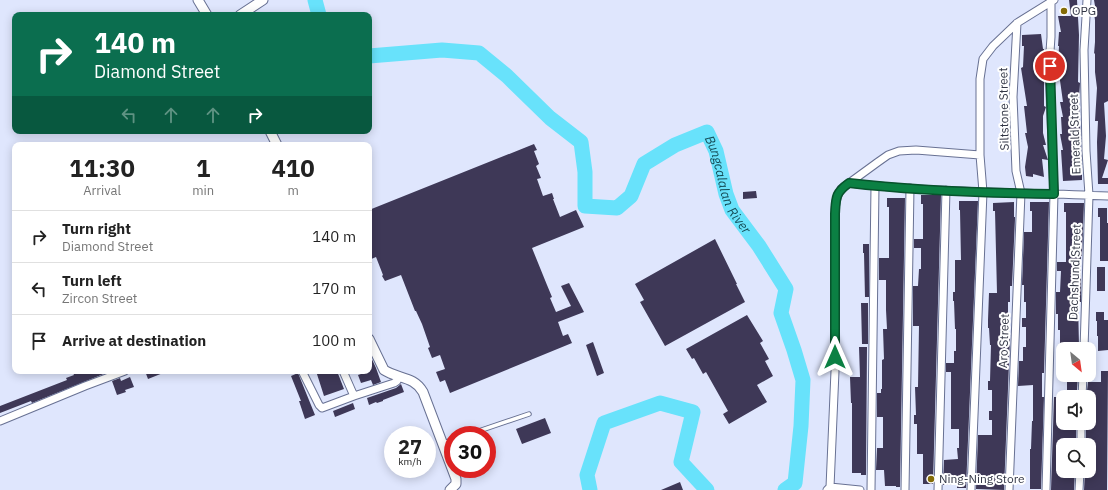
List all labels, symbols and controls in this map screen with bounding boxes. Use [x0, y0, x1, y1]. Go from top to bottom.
place label: OPG [1072, 3, 1096, 18]
marker: OPG [1059, 6, 1069, 16]
text: 140 m [94, 24, 176, 61]
icon: right [28, 28, 80, 80]
pin [1033, 49, 1067, 83]
icon: arrive [1039, 55, 1061, 77]
text: Diamond Street [94, 60, 220, 83]
street label: Siltstone Street [995, 67, 1012, 151]
street label: Emerald Street [1066, 93, 1083, 175]
icon: left [118, 104, 140, 126]
icon: ahead [160, 104, 182, 126]
icon: ahead [202, 104, 224, 126]
icon: right [244, 104, 266, 126]
water label: Bungcalalan River [701, 133, 755, 238]
text: 11:30 [69, 152, 135, 184]
text: 1 [196, 152, 210, 184]
text: 410 [271, 152, 315, 184]
text: Arrival [83, 182, 121, 199]
text: min [192, 182, 214, 199]
text: m [287, 182, 299, 199]
text: Turn right [62, 219, 131, 238]
street label: Dachshund Street [1065, 224, 1084, 320]
icon: right [28, 226, 50, 248]
text: 140 m [312, 227, 356, 246]
text: Diamond Street [62, 238, 153, 255]
text: Turn left [62, 271, 122, 290]
icon: left [28, 278, 50, 300]
text: 170 m [312, 279, 356, 298]
text: Zircon Street [62, 290, 137, 307]
street label: Aro Street [995, 313, 1012, 368]
icon: arrive [28, 330, 50, 352]
text: Arrive at destination [62, 331, 206, 350]
text: 100 m [312, 331, 356, 350]
position arrow [814, 336, 856, 378]
north arrow [1056, 342, 1096, 382]
map controls [1056, 342, 1096, 478]
button: sound [1056, 390, 1096, 430]
speed limit sign: 30 [444, 426, 496, 478]
text: 27 [398, 433, 422, 460]
button: search [1056, 438, 1096, 478]
text: km/h [398, 455, 422, 468]
place label: Ning-Ning Store [939, 471, 1025, 486]
marker: Ning-Ning Store [926, 474, 936, 484]

